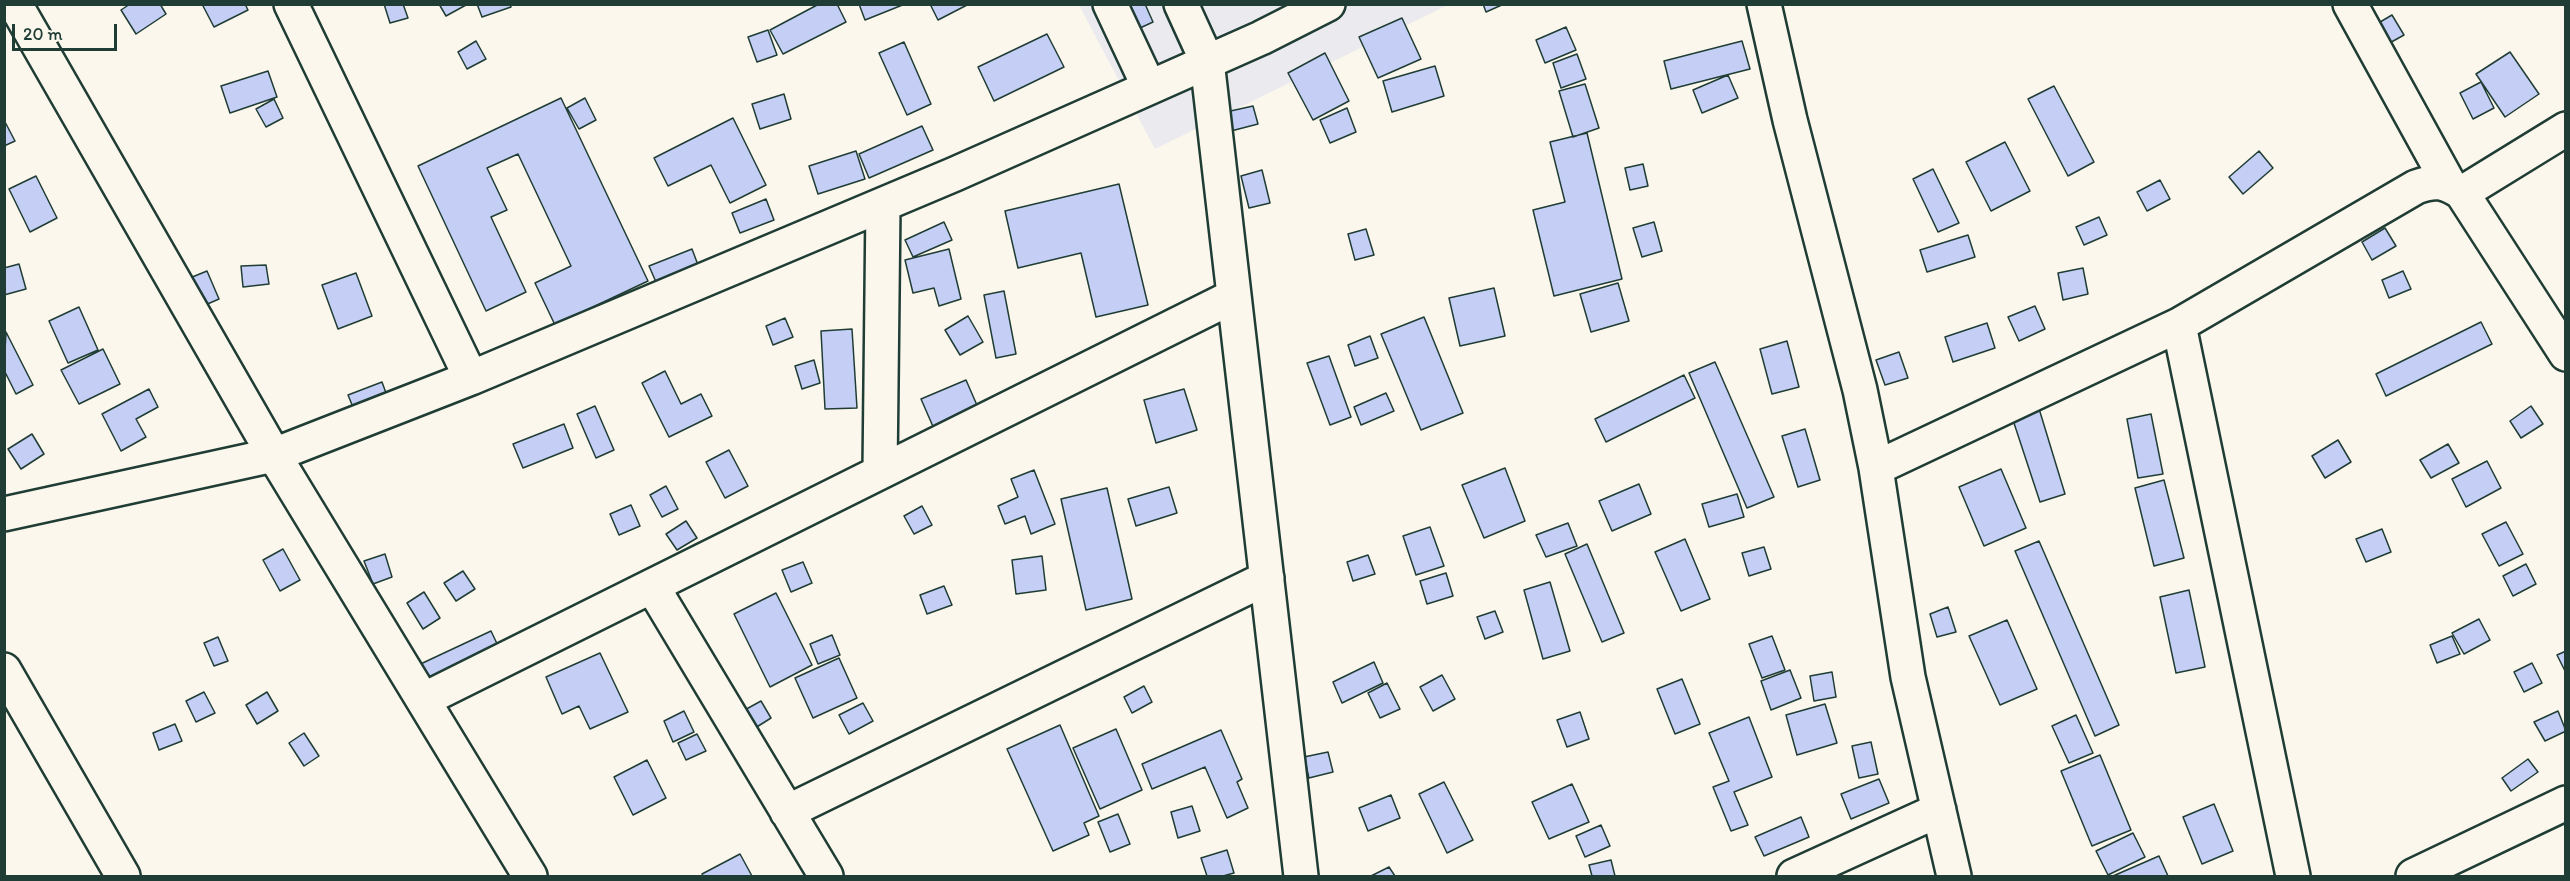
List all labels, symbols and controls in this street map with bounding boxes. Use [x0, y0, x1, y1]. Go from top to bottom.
scale bar [15, 12, 120, 50]
text: 20 m [23, 23, 63, 45]

